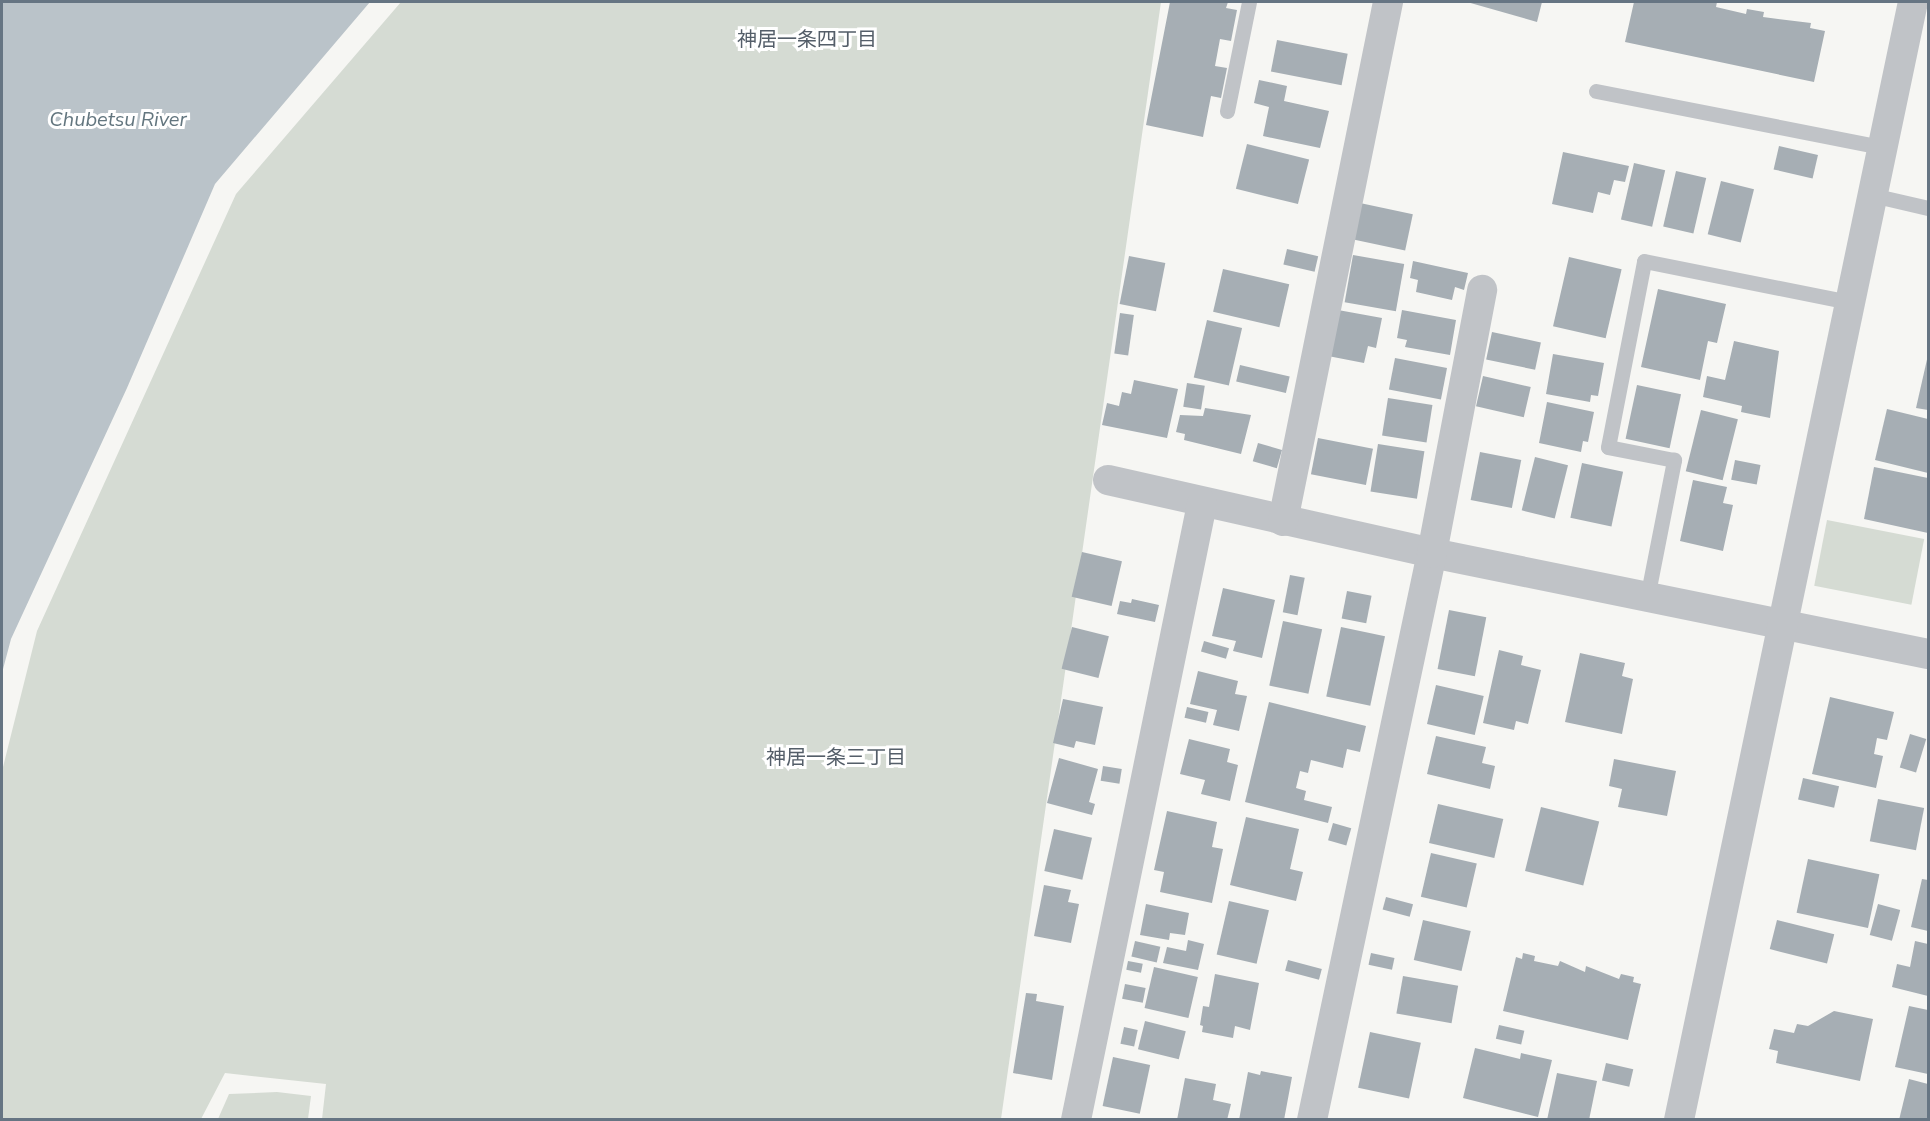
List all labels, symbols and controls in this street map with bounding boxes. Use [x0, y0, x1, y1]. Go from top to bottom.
district label: 神居一条四丁目 [737, 27, 877, 51]
water label: Chubetsu River [49, 107, 187, 131]
district label: 神居一条三丁目 [766, 745, 906, 769]

